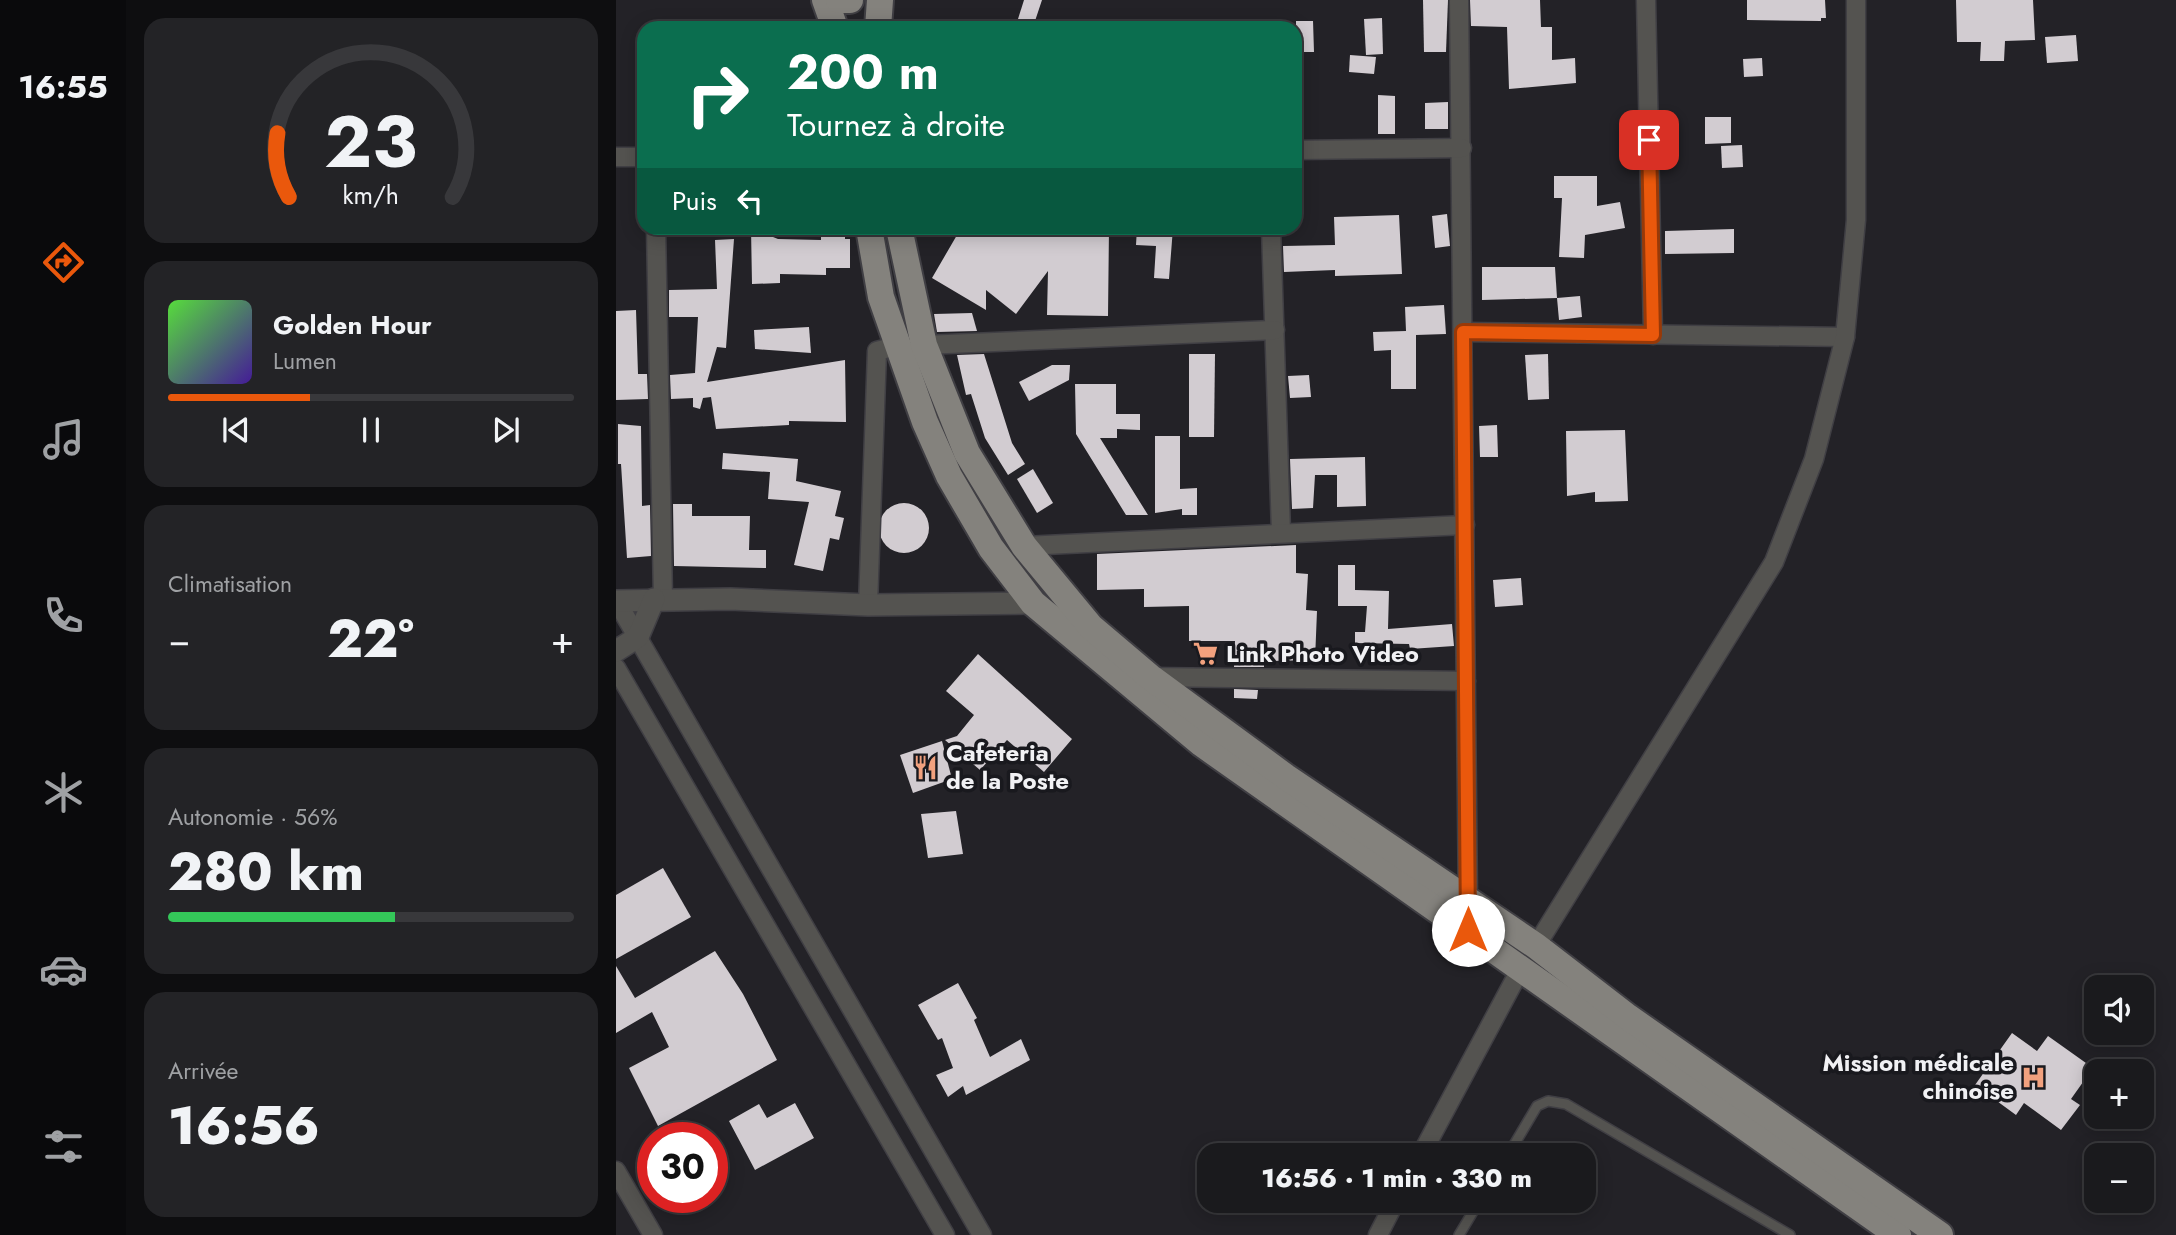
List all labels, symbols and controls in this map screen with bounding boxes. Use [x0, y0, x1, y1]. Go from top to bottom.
text: 200 m [787, 37, 939, 107]
icon: right [672, 49, 763, 140]
text: 16:55 [18, 64, 108, 110]
text: 23 [325, 89, 417, 194]
text: Tournez à droite [787, 102, 1005, 148]
pin [1619, 110, 1679, 170]
icon: arrive [1630, 121, 1668, 159]
text: km/h [343, 177, 399, 213]
text: Puis [672, 182, 717, 220]
icon: left [731, 182, 769, 220]
icon: directions [39, 238, 88, 287]
text: Golden Hour [273, 306, 432, 344]
text: Lumen [273, 344, 337, 378]
icon: previous [217, 411, 255, 449]
icon: pause [352, 411, 390, 449]
icon: next [487, 411, 525, 449]
icon: music [39, 415, 88, 464]
text: Climatisation [168, 567, 292, 601]
icon: phone [39, 591, 88, 640]
text: 22° [327, 601, 414, 677]
text: − [168, 612, 190, 667]
text: + [551, 612, 574, 667]
place label: Link Photo Video [1226, 636, 1419, 671]
supermarket icon: Link Photo Video [1192, 640, 1220, 668]
place label: Cafeteria de la Poste [946, 735, 1069, 798]
restaurant icon: Cafeteria de la Poste [912, 753, 940, 781]
icon: climate [39, 768, 88, 817]
text: Autonomie · 56% [168, 800, 337, 834]
text: 280 km [168, 834, 364, 910]
position arrow [1431, 893, 1505, 967]
icon: car [39, 945, 88, 994]
map controls [2084, 975, 2154, 1213]
button: sound [2084, 975, 2154, 1045]
place label: Mission médicale chinoise [1822, 1045, 2014, 1108]
text: Arrivée [168, 1054, 238, 1088]
button: + [2084, 1059, 2154, 1129]
hospital icon: Mission médicale chinoise [2020, 1063, 2048, 1091]
text: 16:56 [168, 1088, 320, 1164]
icon: filters [39, 1122, 88, 1171]
speed limit sign: 30 [637, 1122, 728, 1213]
button: − [2084, 1143, 2154, 1213]
text: 16:56 · 1 min · 330 m [1261, 1159, 1532, 1197]

